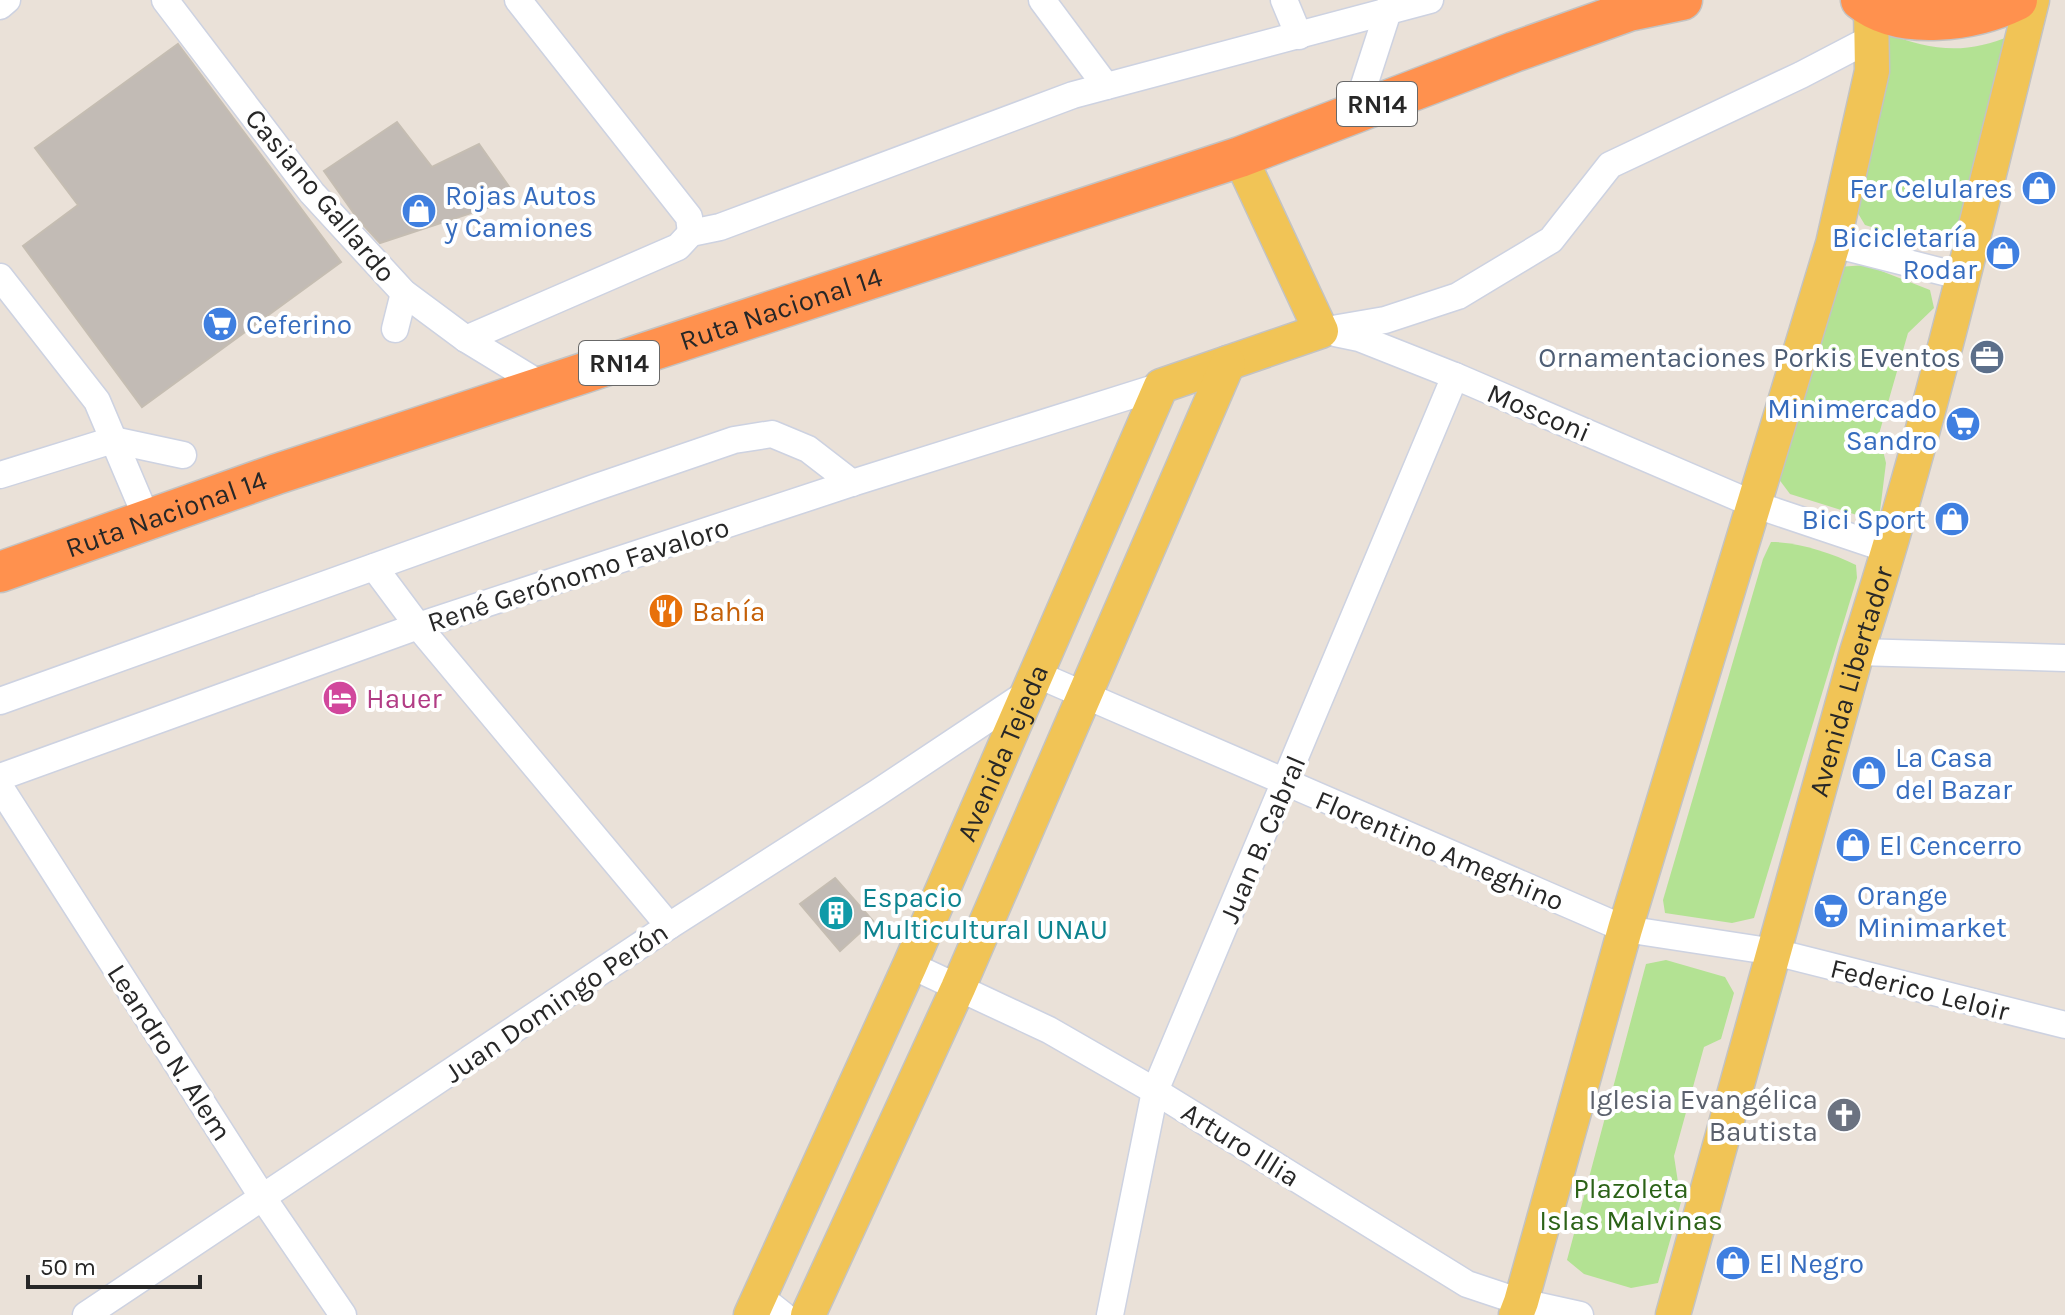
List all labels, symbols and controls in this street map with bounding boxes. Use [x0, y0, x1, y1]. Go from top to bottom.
road number: RN14 [1337, 82, 1417, 126]
street label: Casiano Gallardo [238, 102, 403, 289]
shop icon: Fer Celulares [2020, 169, 2058, 207]
place label: Fer Celulares [1849, 172, 2013, 205]
place label: Rojas Autos y Camiones [444, 179, 597, 244]
shop icon: Rojas Autos y Camiones [400, 192, 438, 230]
place label: Bicicletaría Rodar [1832, 221, 1978, 286]
shop icon: Bicicletaría Rodar [1984, 234, 2022, 272]
street label: Ruta Nacional 14 [675, 260, 887, 357]
supermarket icon: Ceferino [201, 305, 239, 343]
place label: Ceferino [246, 308, 352, 341]
office icon: Ornamentaciones Porkis Eventos [1968, 338, 2006, 376]
road number: RN14 [579, 341, 659, 385]
place label: Ornamentaciones Porkis Eventos [1538, 341, 1961, 374]
street label: Mosconi [1482, 376, 1595, 449]
place label: Minimercado Sandro [1767, 392, 1937, 457]
supermarket icon: Minimercado Sandro [1944, 405, 1982, 443]
street label: Ruta Nacional 14 [61, 463, 271, 565]
shop icon: Bici Sport [1933, 500, 1971, 538]
place label: Bici Sport [1802, 503, 1926, 536]
street label: René Gerónomo Favaloro [423, 510, 733, 639]
street label: Avenida Libertador [1802, 561, 1900, 800]
restaurant icon: Bahía [647, 592, 685, 630]
place label: Bahía [692, 595, 765, 628]
street label: Avenida Tejeda [950, 659, 1055, 846]
hotel icon: Hauer [321, 679, 359, 717]
place label: Hauer [366, 682, 442, 715]
place label: La Casa del Bazar [1895, 741, 2013, 806]
street label: Juan B. Cabral [1212, 750, 1313, 928]
shop icon: La Casa del Bazar [1850, 754, 1888, 792]
street label: Florentino Ameghino [1311, 783, 1569, 918]
shop icon: El Cencerro [1834, 826, 1872, 864]
place label: El Cencerro [1879, 829, 2022, 862]
place label: Orange Minimarket [1857, 879, 2007, 944]
place label: Espacio Multicultural UNAU [862, 881, 1108, 946]
supermarket icon: Orange Minimarket [1812, 892, 1850, 930]
building icon: Espacio Multicultural UNAU [817, 894, 855, 932]
street label: Juan Domingo Perón [438, 915, 674, 1089]
street label: Federico Leloir [1827, 951, 2014, 1028]
street label: Leandro N. Alem [100, 958, 239, 1147]
place label: Iglesia Evangélica Bautista [1589, 1083, 1818, 1148]
street label: Arturo Illia [1176, 1095, 1306, 1194]
church icon: Iglesia Evangélica Bautista [1825, 1096, 1863, 1134]
park label: Plazoleta Islas Malvinas [1539, 1172, 1723, 1237]
scale bar [28, 1239, 200, 1289]
shop icon: El Negro [1714, 1244, 1752, 1282]
place label: El Negro [1759, 1247, 1864, 1280]
text: 50 m [40, 1253, 96, 1281]

